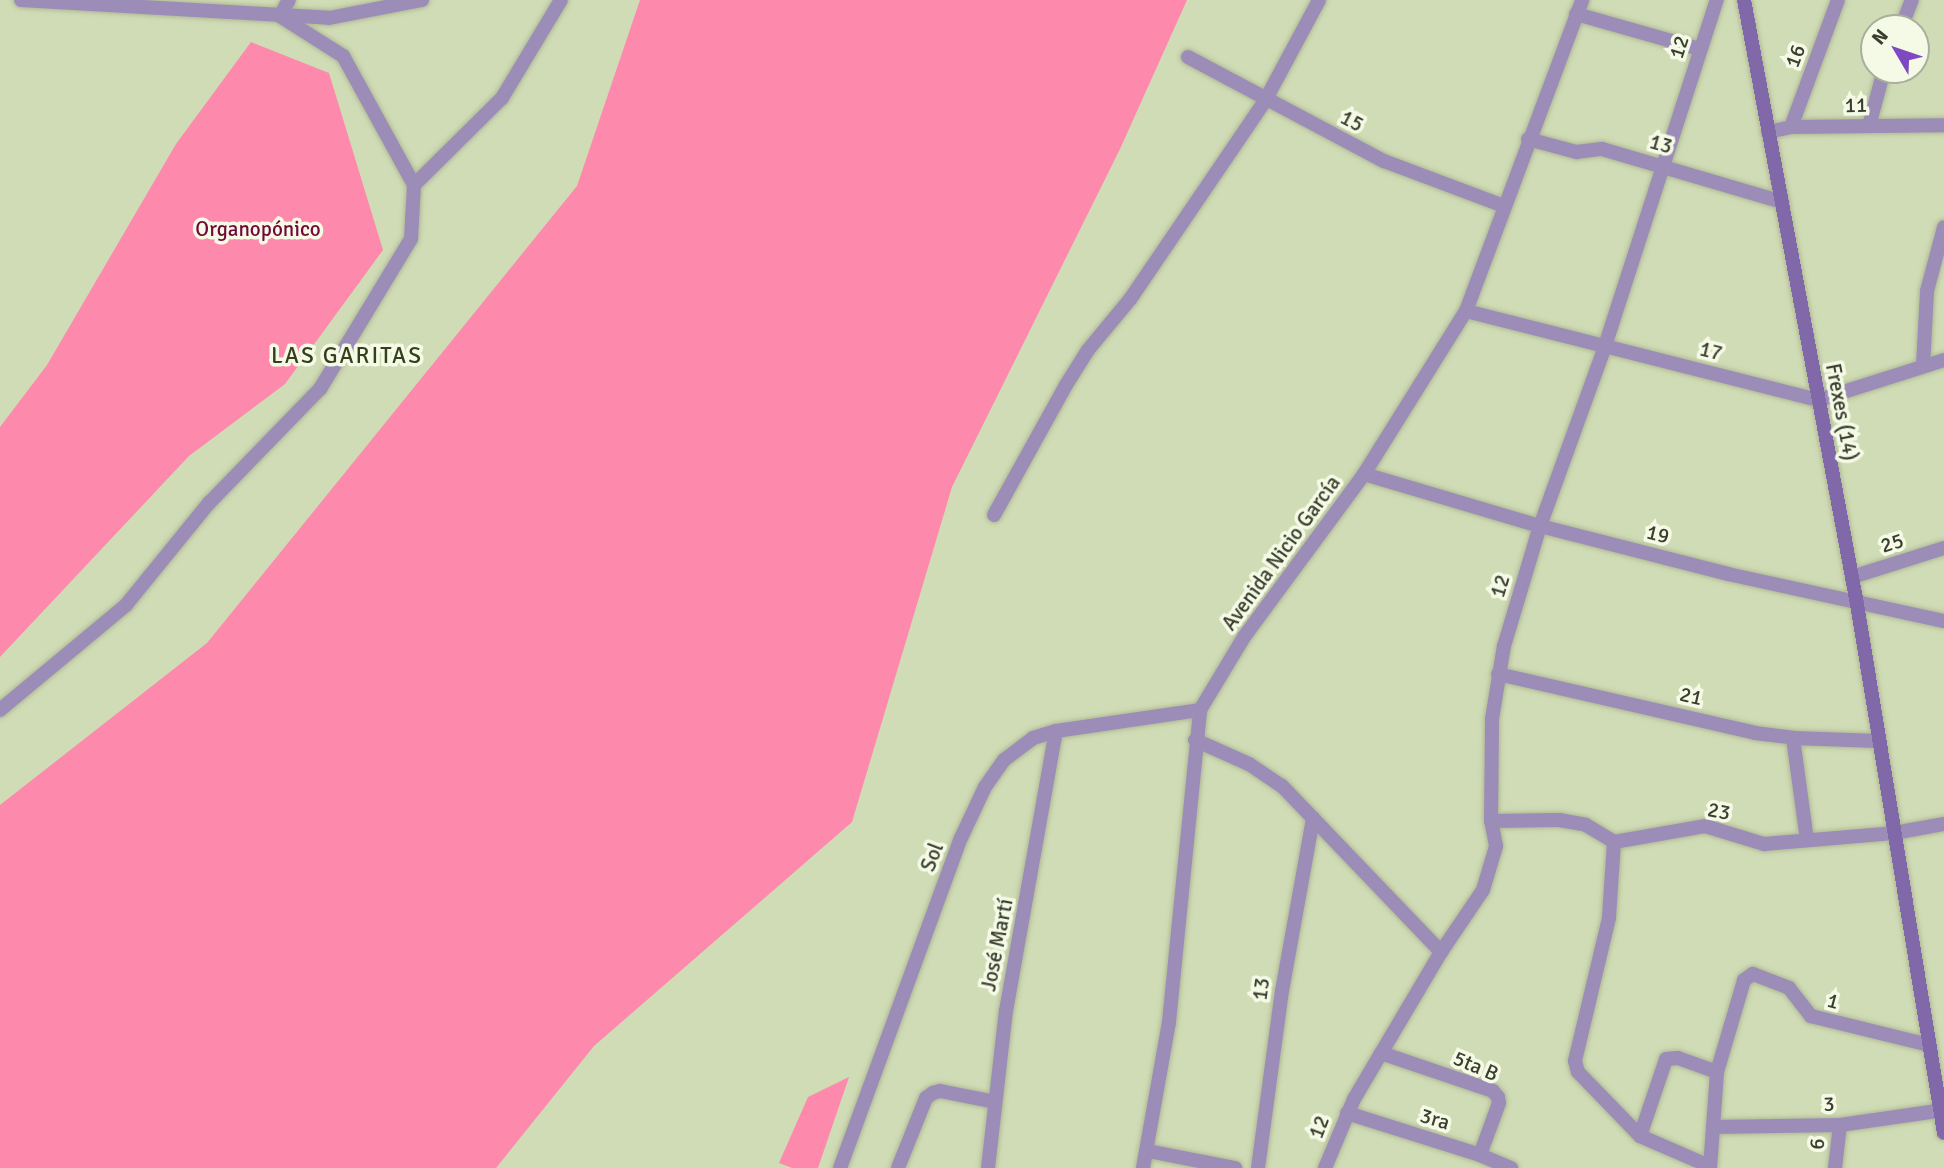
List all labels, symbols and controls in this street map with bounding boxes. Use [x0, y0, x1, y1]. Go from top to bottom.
north arrow [1860, 14, 1930, 84]
text: N [1867, 24, 1894, 50]
street label: 12 [1664, 32, 1694, 62]
street label: 16 [1779, 41, 1811, 71]
street label: 11 [1844, 92, 1868, 118]
street label: 15 [1336, 105, 1368, 137]
street label: 13 [1647, 129, 1675, 159]
park label: Organopónico [195, 216, 321, 242]
street label: 17 [1697, 336, 1725, 366]
district label: LAS GARITAS [272, 342, 422, 370]
street label: Frexes (14) [1820, 361, 1864, 463]
street label: Avenida Nicio García [1216, 471, 1346, 635]
street label: 19 [1644, 519, 1672, 549]
street label: 25 [1877, 528, 1907, 558]
street label: 12 [1485, 571, 1515, 601]
street label: 21 [1677, 681, 1705, 711]
street label: 23 [1705, 796, 1733, 826]
street label: Sol [915, 839, 949, 875]
street label: José Martí [976, 897, 1018, 993]
street label: 13 [1247, 976, 1275, 1002]
street label: 1 [1824, 987, 1842, 1015]
street label: 5ta B [1450, 1045, 1502, 1087]
street label: 3 [1823, 1091, 1835, 1117]
street label: 3ra [1417, 1103, 1453, 1135]
street label: 12 [1303, 1112, 1335, 1142]
street label: 6 [1804, 1137, 1830, 1151]

